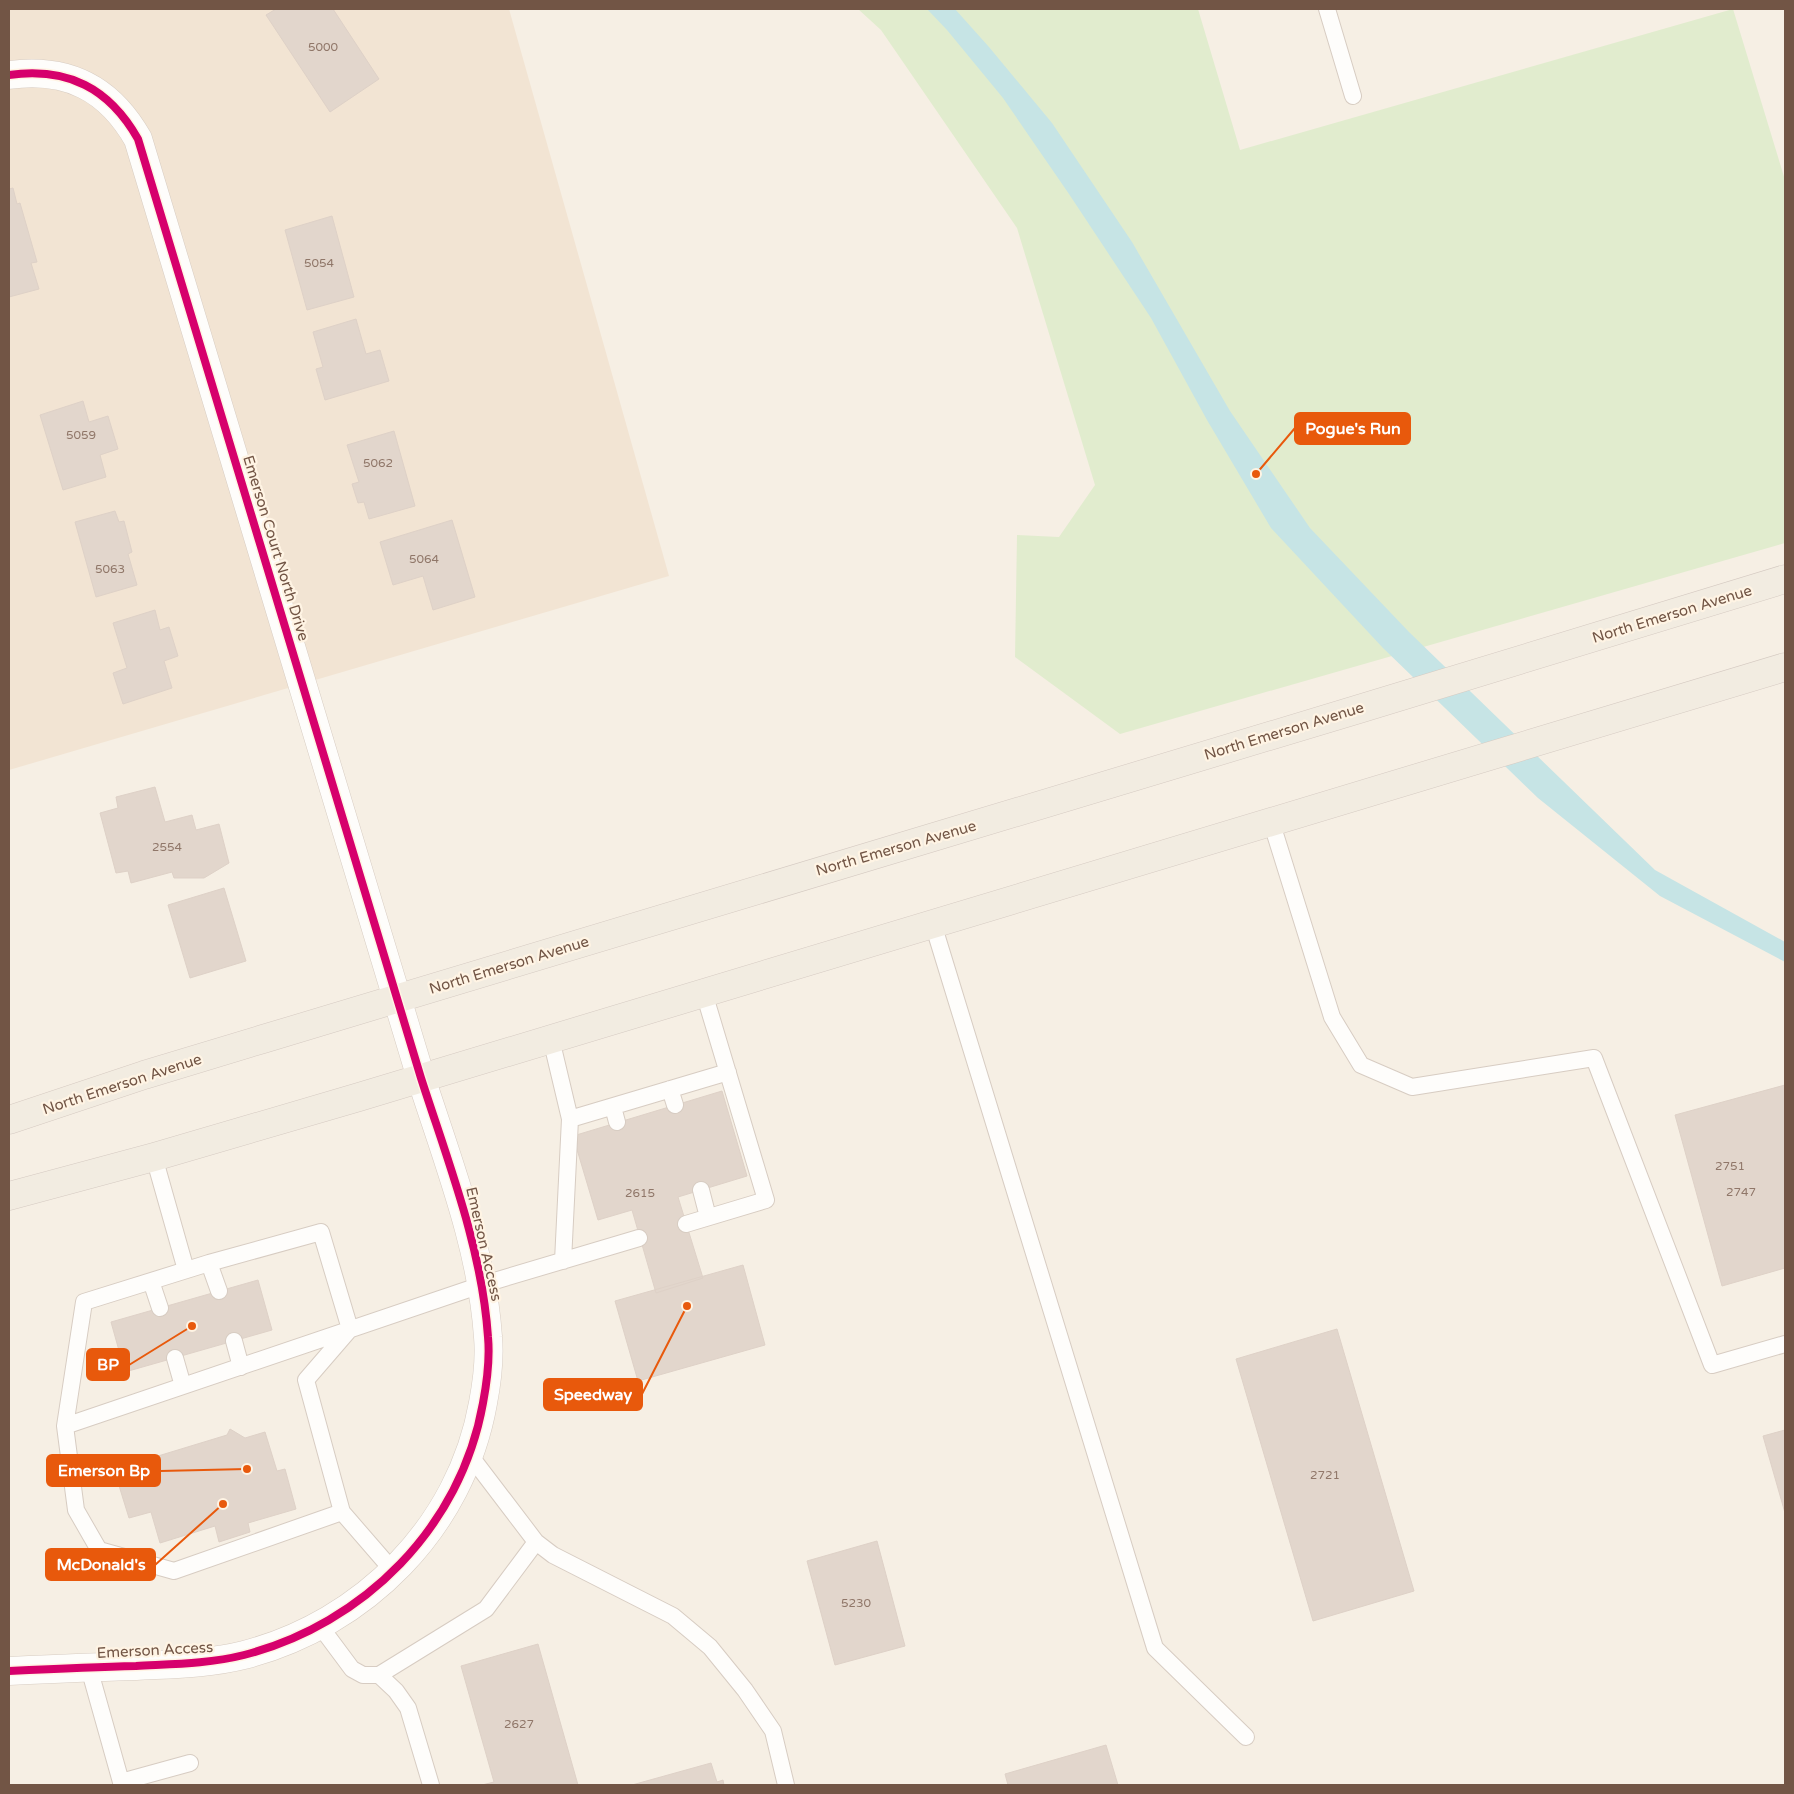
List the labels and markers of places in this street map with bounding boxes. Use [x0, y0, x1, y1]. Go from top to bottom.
callout: Pogue's Run [1295, 413, 1410, 444]
callout: BP [87, 1349, 129, 1380]
callout: Speedway [544, 1379, 642, 1410]
callout: Emerson Bp [47, 1455, 160, 1486]
callout: McDonald's [46, 1549, 155, 1580]

